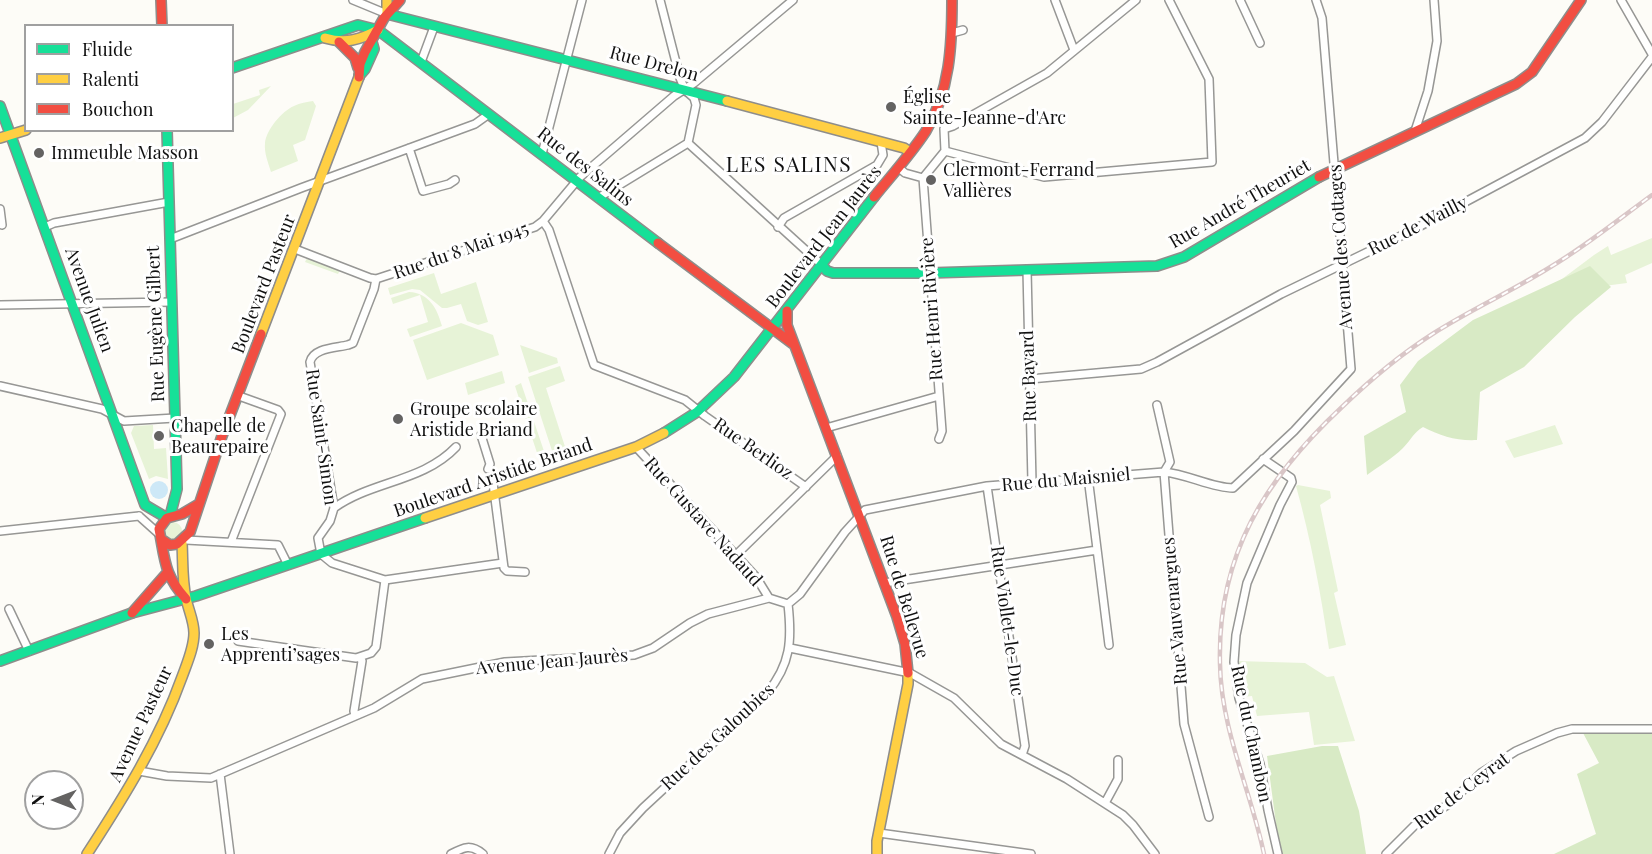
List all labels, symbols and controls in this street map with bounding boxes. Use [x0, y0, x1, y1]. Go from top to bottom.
legend [24, 24, 234, 132]
text: Fluide [82, 37, 133, 61]
street label: Rue Drelon [607, 42, 701, 86]
text: Ralenti [82, 67, 139, 91]
place label: Église Sainte-Jeanne-d'Arc [903, 86, 1066, 128]
text: Bouchon [82, 97, 153, 121]
marker: Église Sainte-Jeanne-d'Arc [884, 100, 898, 114]
street label: Rue des Salins [533, 123, 637, 211]
place label: Immeuble Masson [51, 142, 198, 164]
marker: Immeuble Masson [32, 146, 46, 160]
district label: LES SALINS [726, 152, 852, 178]
street label: Rue André Theuriet [1166, 155, 1314, 253]
place label: Clermont-Ferrand Vallières [943, 159, 1095, 201]
street label: Boulevard Jean Jaurès [762, 162, 886, 312]
street label: Avenue des Cottages [1324, 164, 1358, 330]
marker: Clermont-Ferrand Vallières [924, 173, 938, 187]
street label: Rue de Wailly [1365, 192, 1471, 260]
street label: Boulevard Pasteur [228, 211, 300, 357]
street label: Rue du 8 Mai 1945 [391, 218, 531, 284]
street label: Rue Henri Rivière [916, 237, 948, 381]
street label: Avenue Julien [60, 245, 118, 355]
street label: Rue Eugène Gilbert [142, 245, 170, 403]
street label: Rue Bayard [1017, 330, 1041, 422]
street label: Rue Saint-Simon [301, 367, 341, 507]
place label: Groupe scolaire Aristide Briand [410, 398, 537, 440]
marker: Groupe scolaire Aristide Briand [391, 412, 405, 426]
street label: Rue Berlioz [709, 414, 797, 484]
place label: Chapelle de Beaurepaire [171, 415, 269, 458]
marker: Chapelle de Beaurepaire [152, 429, 166, 443]
street label: Boulevard Aristide Briand [391, 434, 595, 522]
street label: Rue Gustave Nadaud [639, 453, 767, 591]
street label: Rue du Maisniel [1001, 464, 1131, 496]
street label: Rue de Bellevue [875, 533, 933, 661]
street label: Rue Vauvenargues [1158, 536, 1192, 686]
street label: Rue Viollet-le-Duc [986, 545, 1028, 697]
place label: Les Apprenti’sages [221, 623, 340, 666]
marker: Les Apprenti’sages [202, 637, 216, 651]
street label: Avenue Jean Jaurès [475, 645, 629, 679]
street label: Avenue Pasteur [105, 663, 177, 785]
street label: Rue du Chambon [1226, 663, 1276, 805]
street label: Rue des Galoubies [657, 679, 779, 795]
street label: Rue de Ceyrat [1410, 748, 1514, 834]
north arrow [24, 770, 84, 830]
text: N [27, 794, 48, 806]

